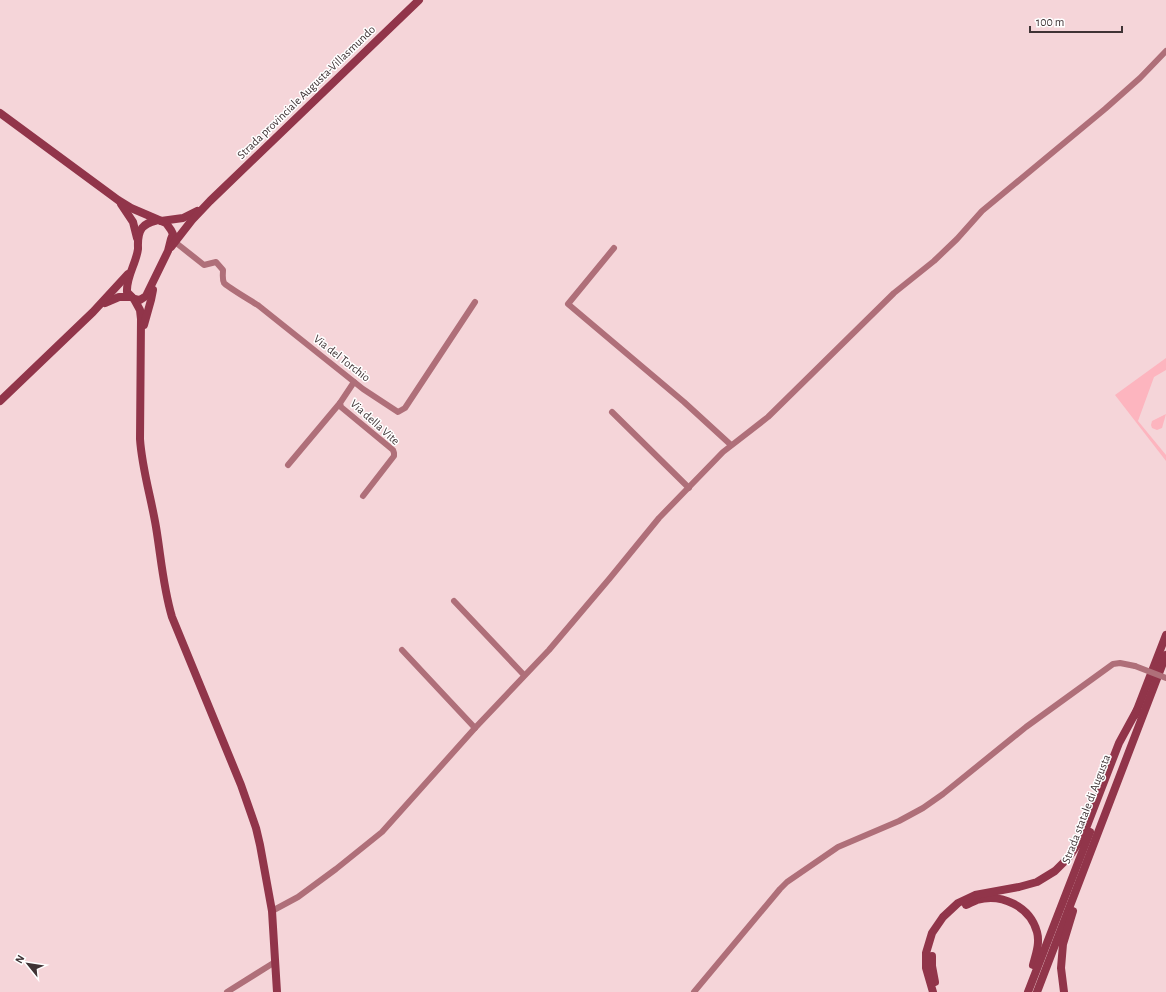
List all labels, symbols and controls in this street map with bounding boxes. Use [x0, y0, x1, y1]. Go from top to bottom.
scale bar [1030, 8, 1122, 34]
text: 100 m [1036, 16, 1064, 28]
street label: Strada provinciale Augusta-Villasmundo [235, 23, 377, 161]
street label: Via del Torchio [311, 332, 373, 384]
street label: Via della Vite [348, 397, 402, 447]
street label: Strada statale di Augusta [1060, 752, 1113, 865]
north arrow [8, 944, 48, 984]
text: N [13, 953, 26, 965]

